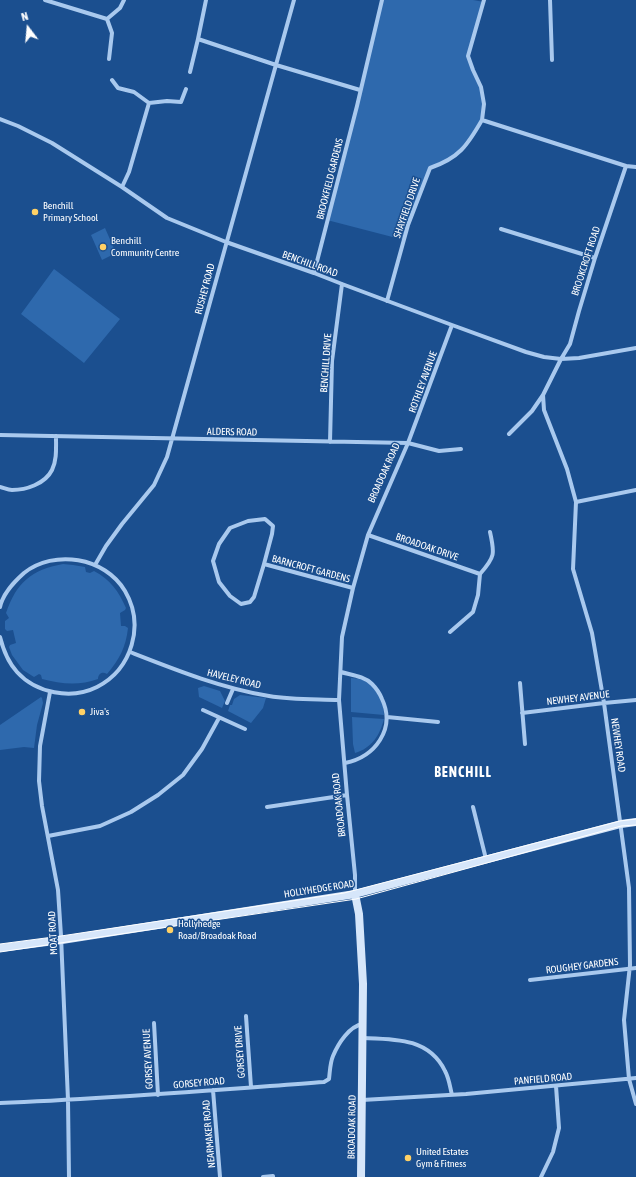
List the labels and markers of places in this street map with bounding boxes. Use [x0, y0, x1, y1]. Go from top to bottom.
place label: Benchill Primary School [43, 200, 98, 224]
marker: Benchill Primary School [30, 207, 40, 217]
place label: Benchill Community Centre [111, 235, 179, 258]
marker: Benchill Community Centre [98, 242, 108, 252]
place label: Jiva's [90, 706, 109, 718]
marker: Jiva's [77, 707, 87, 717]
place label: Hollyhedge Road/Broadoak Road [178, 918, 256, 942]
marker: Hollyhedge Road/Broadoak Road [165, 925, 175, 935]
place label: United Estates Gym & Fitness [416, 1146, 469, 1170]
marker: United Estates Gym & Fitness [403, 1153, 413, 1163]

